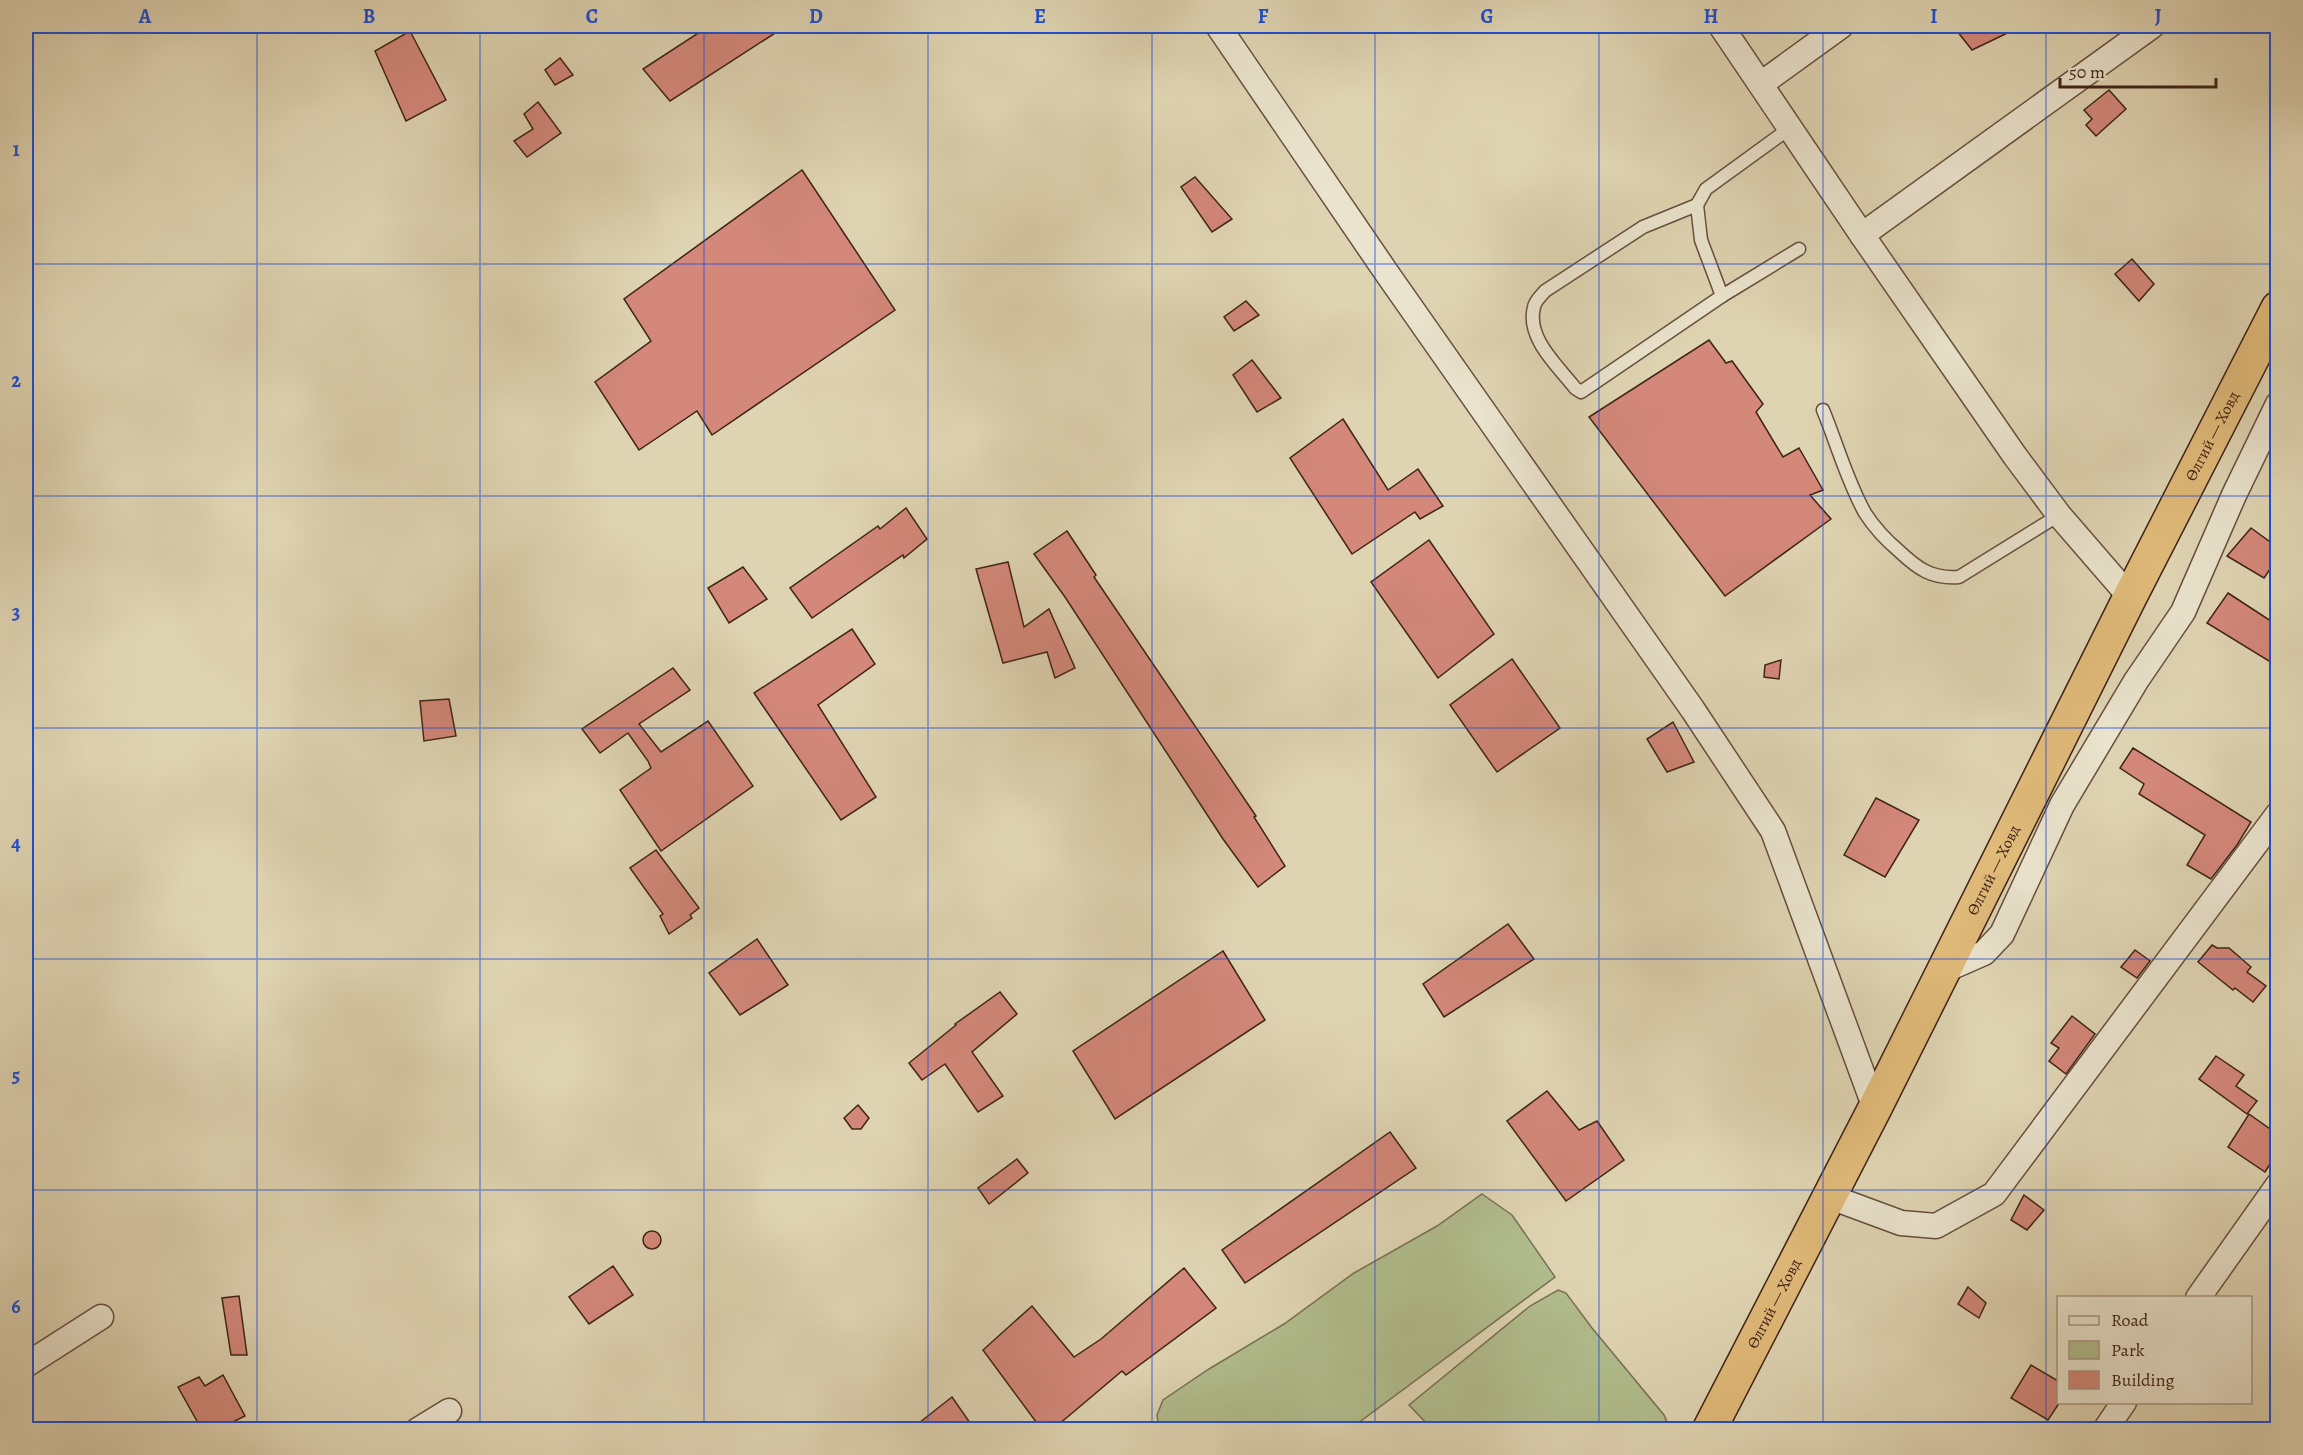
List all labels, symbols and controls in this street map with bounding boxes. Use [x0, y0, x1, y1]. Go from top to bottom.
text: A [138, 3, 152, 30]
text: B [363, 3, 375, 30]
text: C [586, 3, 598, 30]
text: D [809, 3, 823, 30]
text: E [1034, 3, 1046, 30]
text: F [1258, 3, 1269, 30]
text: G [1480, 3, 1494, 30]
text: H [1704, 3, 1719, 30]
text: I [1930, 3, 1938, 30]
text: J [2155, 3, 2162, 30]
scale bar [2060, 51, 2216, 89]
text: 50 m [2069, 60, 2105, 84]
text: 1 [12, 136, 20, 163]
text: 2 [11, 367, 21, 394]
street label: Өлгий — Ховд [2180, 387, 2245, 485]
text: 3 [12, 599, 20, 626]
street label: Өлгий — Ховд [1962, 821, 2026, 919]
text: 4 [11, 830, 21, 857]
text: 5 [12, 1062, 20, 1089]
street label: Өлгий — Ховд [1742, 1255, 1806, 1353]
text: 6 [11, 1293, 21, 1320]
legend [2057, 1296, 2252, 1404]
text: Road [2111, 1308, 2149, 1332]
text: Park [2111, 1338, 2145, 1362]
text: Building [2111, 1368, 2175, 1392]

